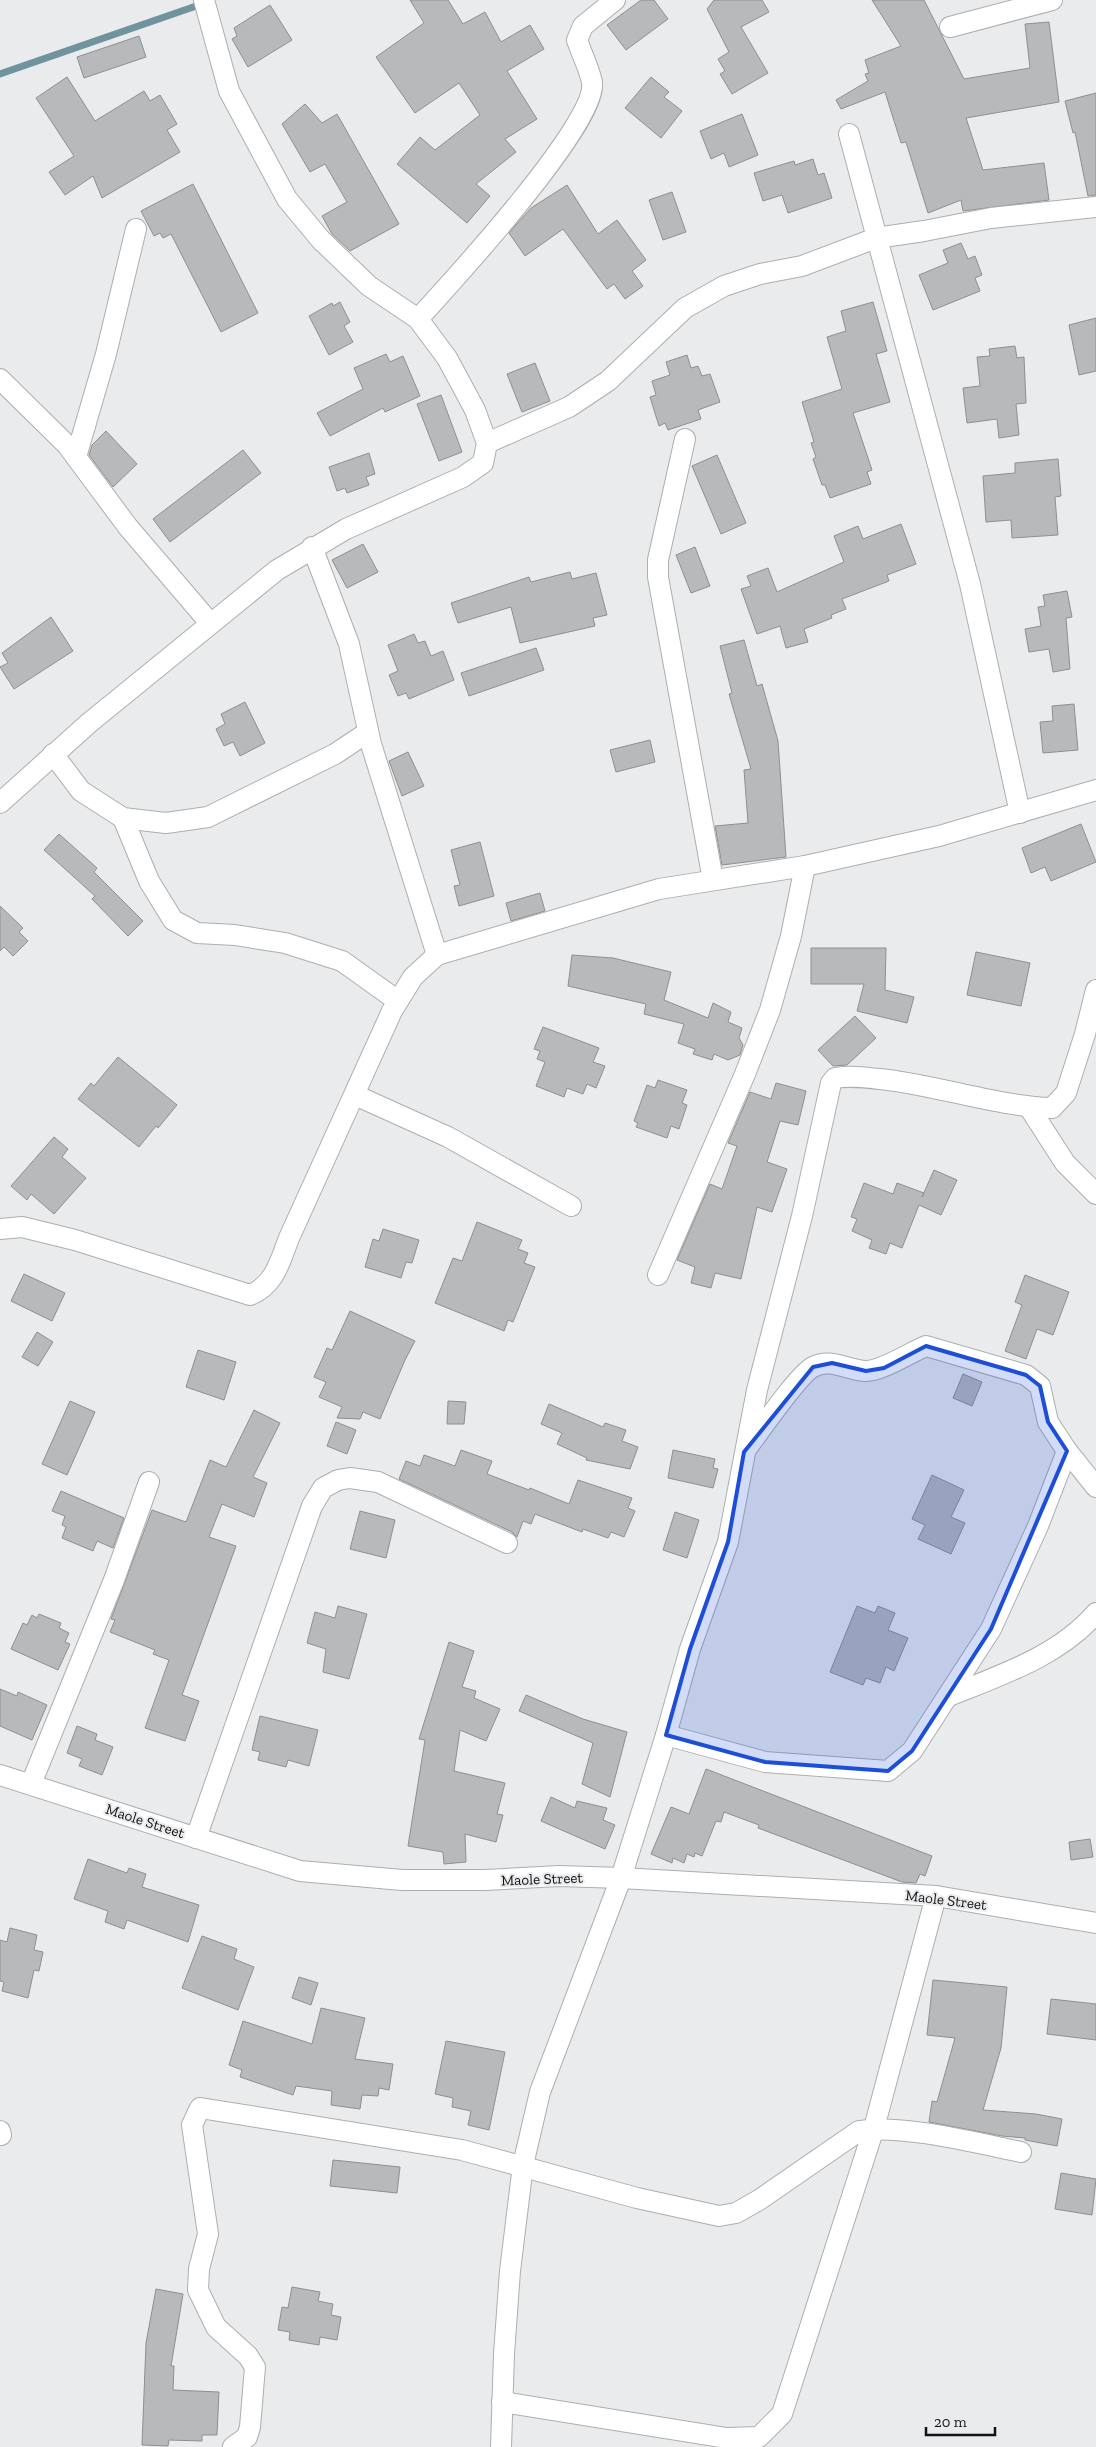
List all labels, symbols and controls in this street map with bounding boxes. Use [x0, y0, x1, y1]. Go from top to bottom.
street label: Maole Street [103, 1800, 187, 1842]
street label: Maole Street [501, 1869, 584, 1889]
street label: Maole Street [904, 1886, 988, 1914]
scale bar [926, 2404, 995, 2436]
text: 20 m [934, 2413, 967, 2431]

